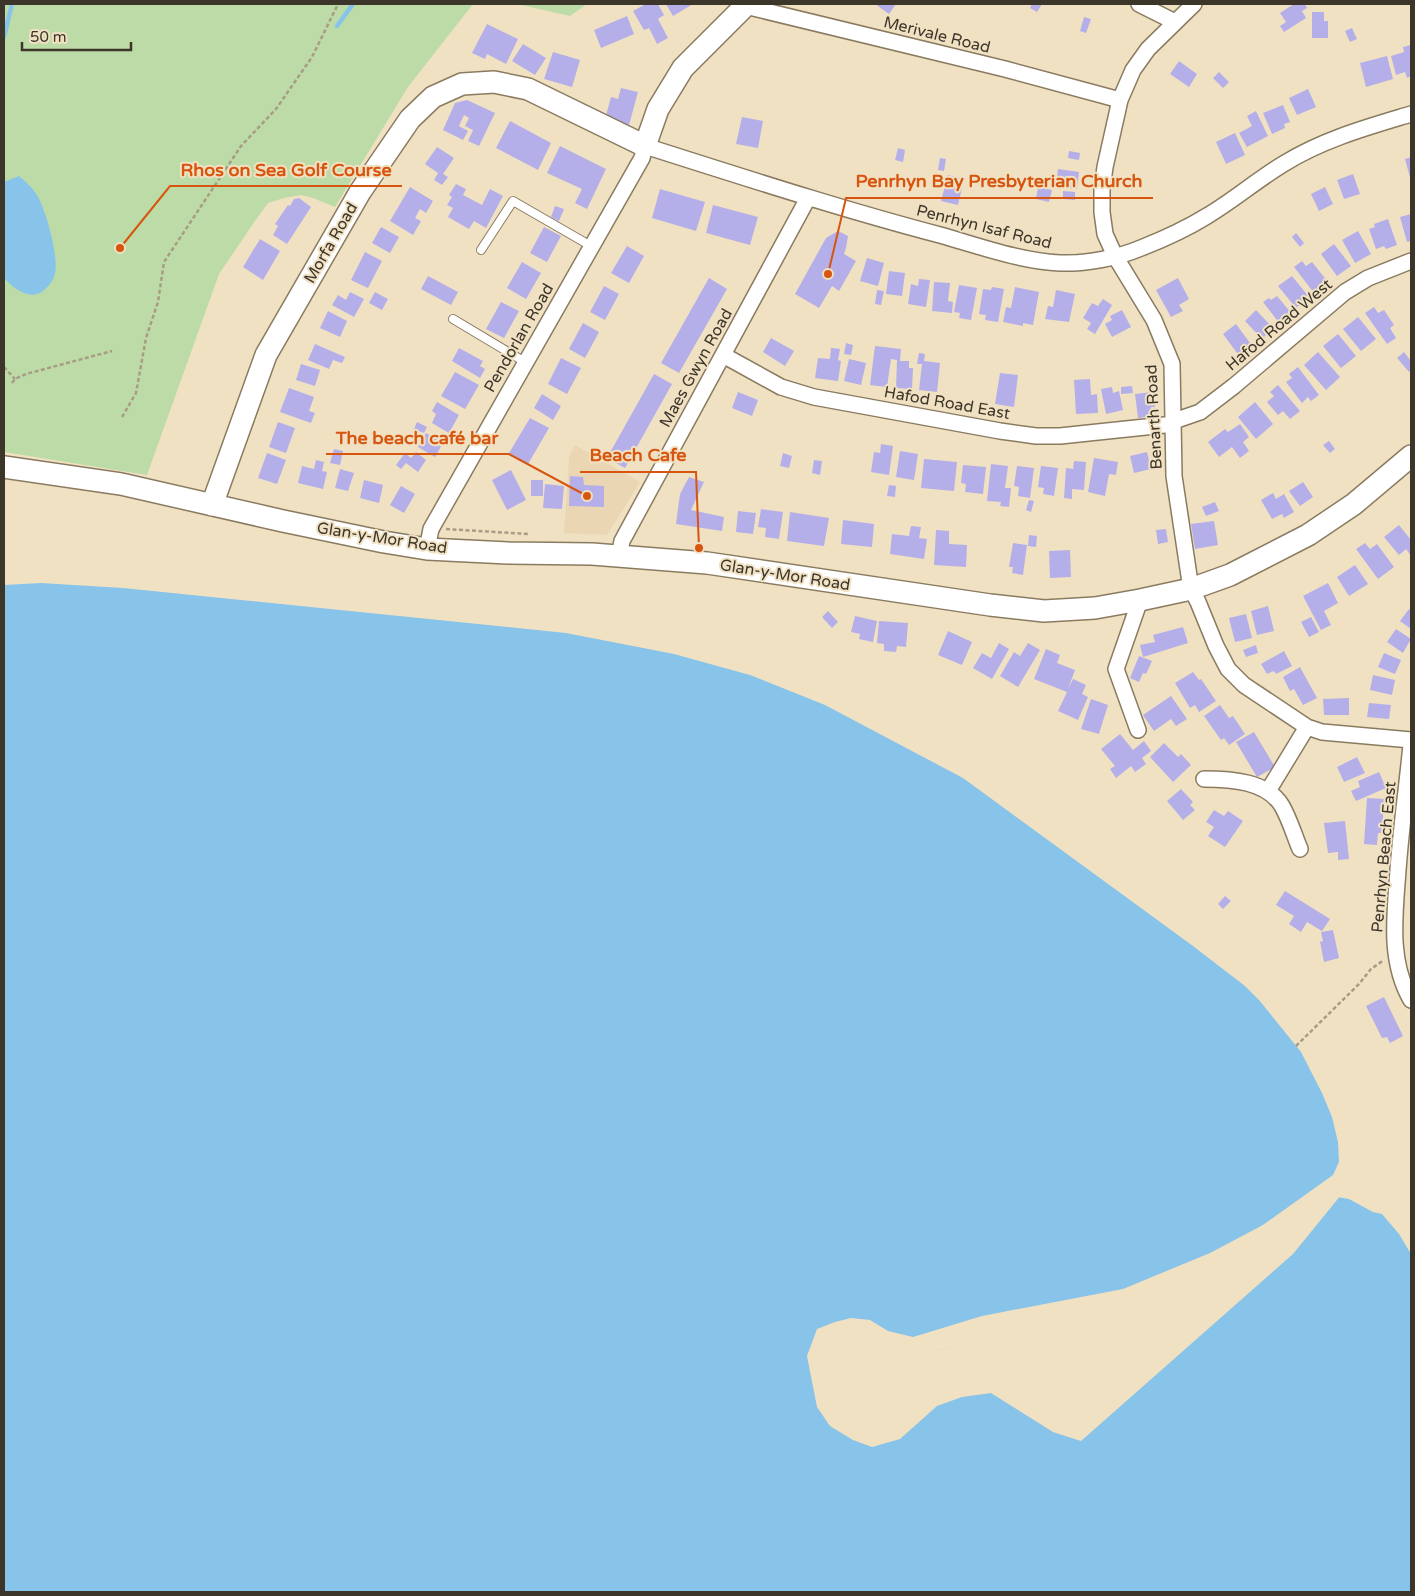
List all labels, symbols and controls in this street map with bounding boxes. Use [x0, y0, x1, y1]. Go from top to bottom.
street label: Merivale Road [882, 12, 992, 58]
scale bar [22, 20, 131, 52]
text: 50 m [30, 28, 67, 46]
callout: Rhos on Sea Golf Course [170, 153, 402, 186]
text: Rhos on Sea Golf Course [180, 159, 392, 181]
callout: Penrhyn Bay Presbyterian Church [846, 165, 1153, 198]
text: Penrhyn Bay Presbyterian Church [855, 170, 1143, 192]
street label: Morfa Road [300, 199, 362, 287]
street label: Penrhyn Isaf Road [914, 200, 1054, 254]
street label: Hafod Road West [1222, 275, 1336, 375]
street label: Pendorlan Road [480, 280, 558, 396]
street label: Maes Gwyn Road [655, 305, 737, 431]
street label: Benarth Road [1141, 364, 1167, 470]
street label: Hafod Road East [882, 382, 1012, 424]
callout: The beach café bar [326, 421, 509, 454]
text: The beach café bar [335, 427, 499, 449]
callout: Beach Cafe [580, 439, 696, 472]
text: Beach Cafe [590, 444, 686, 466]
street label: Glan-y-Mor Road [315, 518, 449, 558]
street label: Glan-y-Mor Road [718, 555, 852, 595]
street label: Penrhyn Beach East [1367, 780, 1401, 934]

